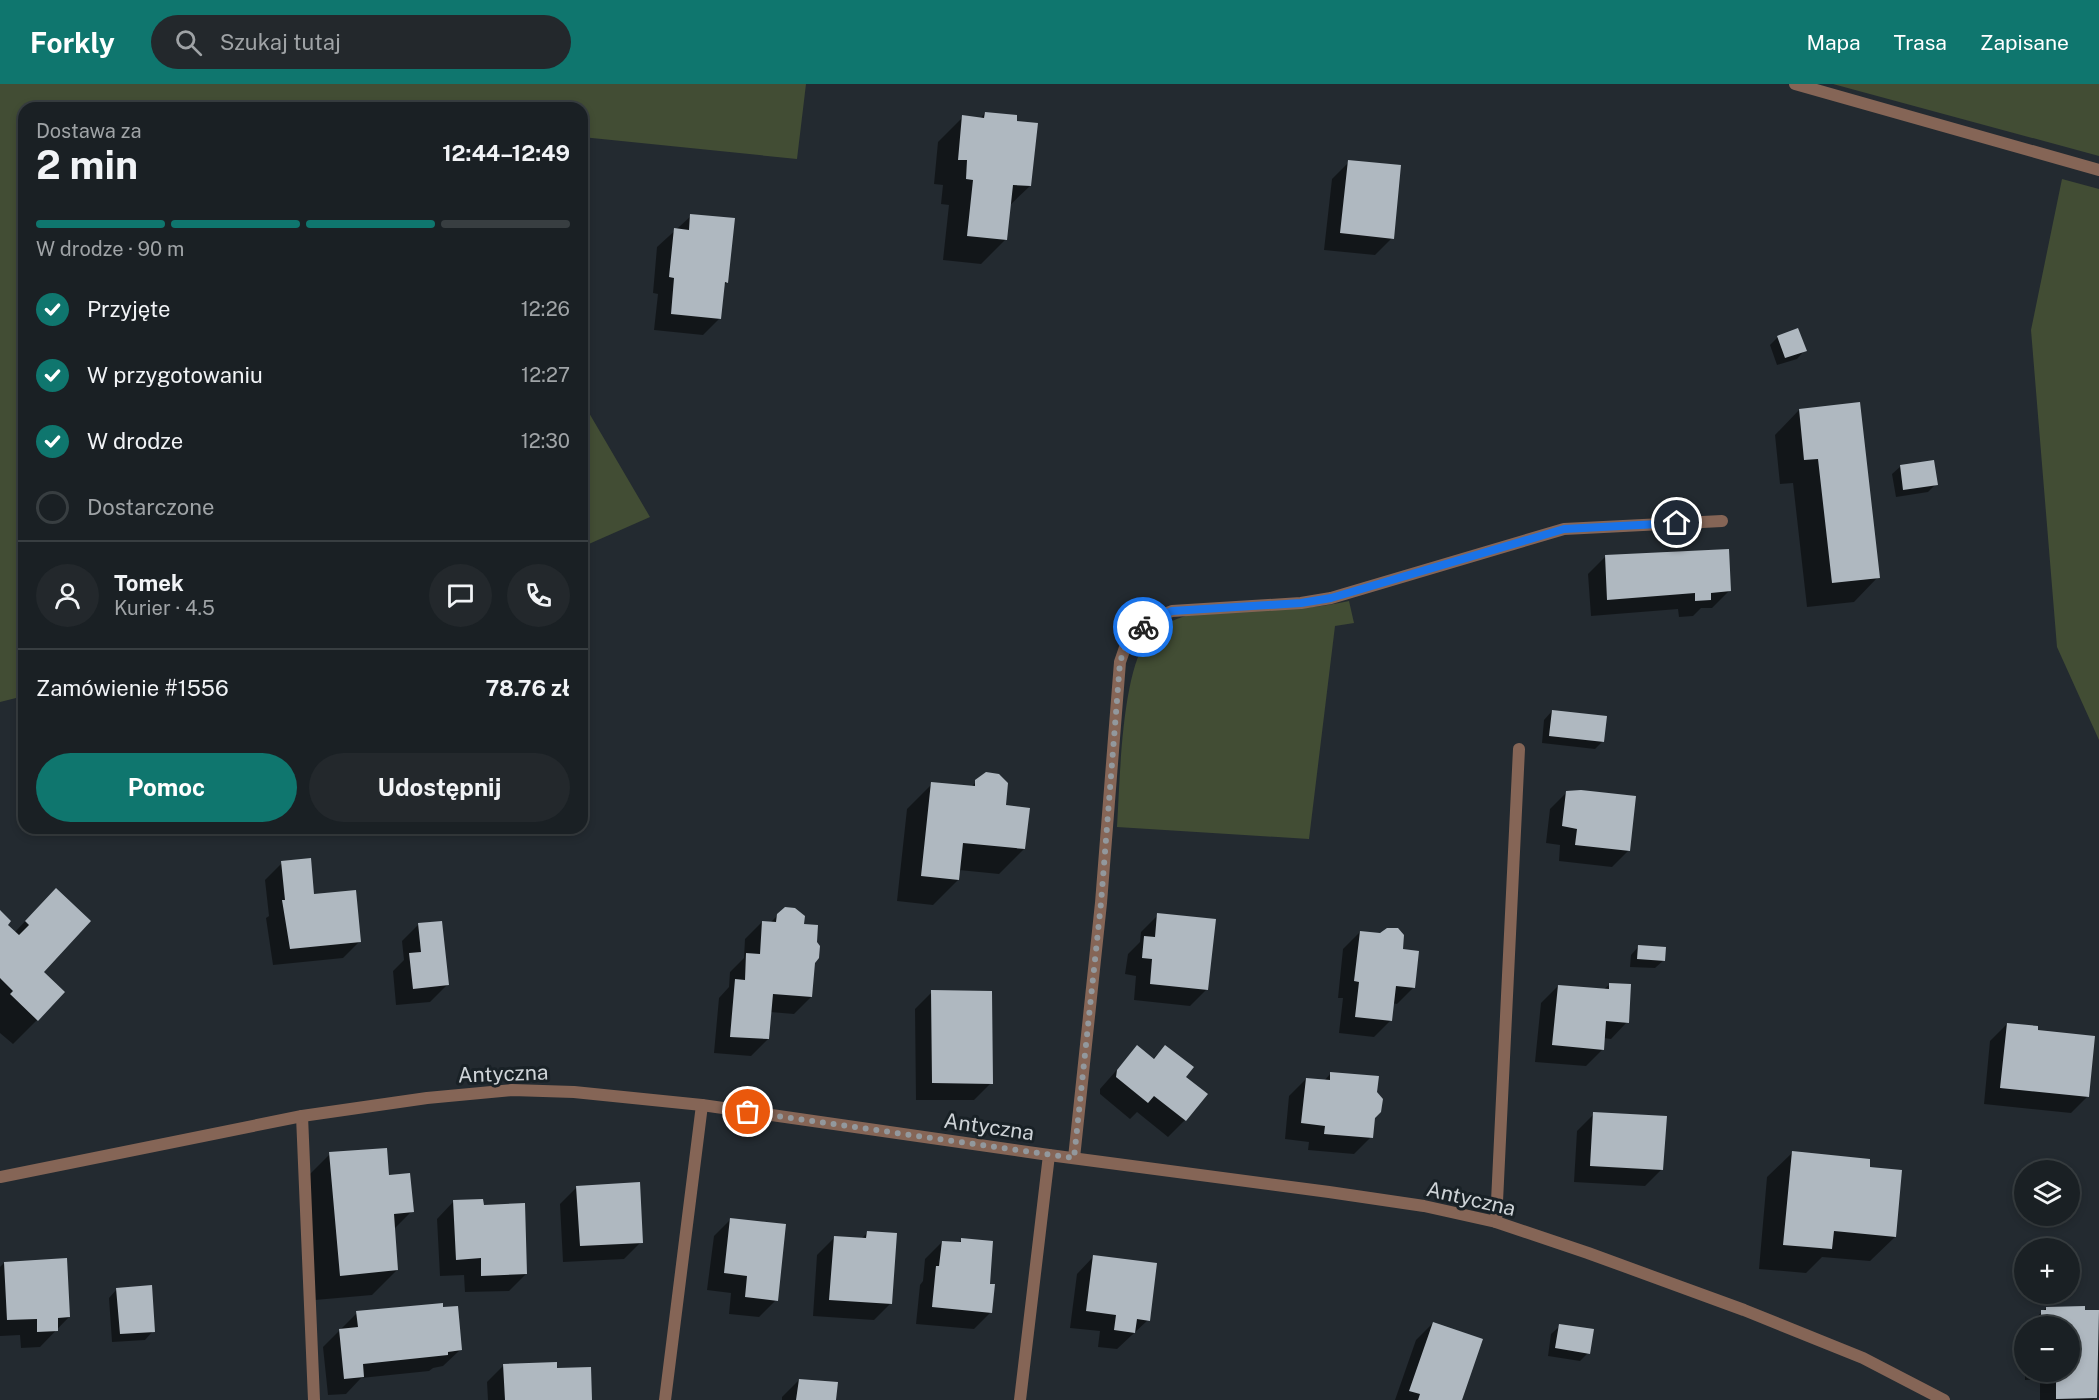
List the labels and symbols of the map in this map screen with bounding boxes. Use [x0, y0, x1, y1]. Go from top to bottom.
pin [1651, 497, 1702, 548]
courier [1113, 597, 1173, 657]
street label: Antyczna [457, 1059, 549, 1088]
pin [722, 1086, 773, 1137]
street label: Antyczna [942, 1108, 1036, 1145]
street label: Antyczna [1424, 1176, 1518, 1221]

